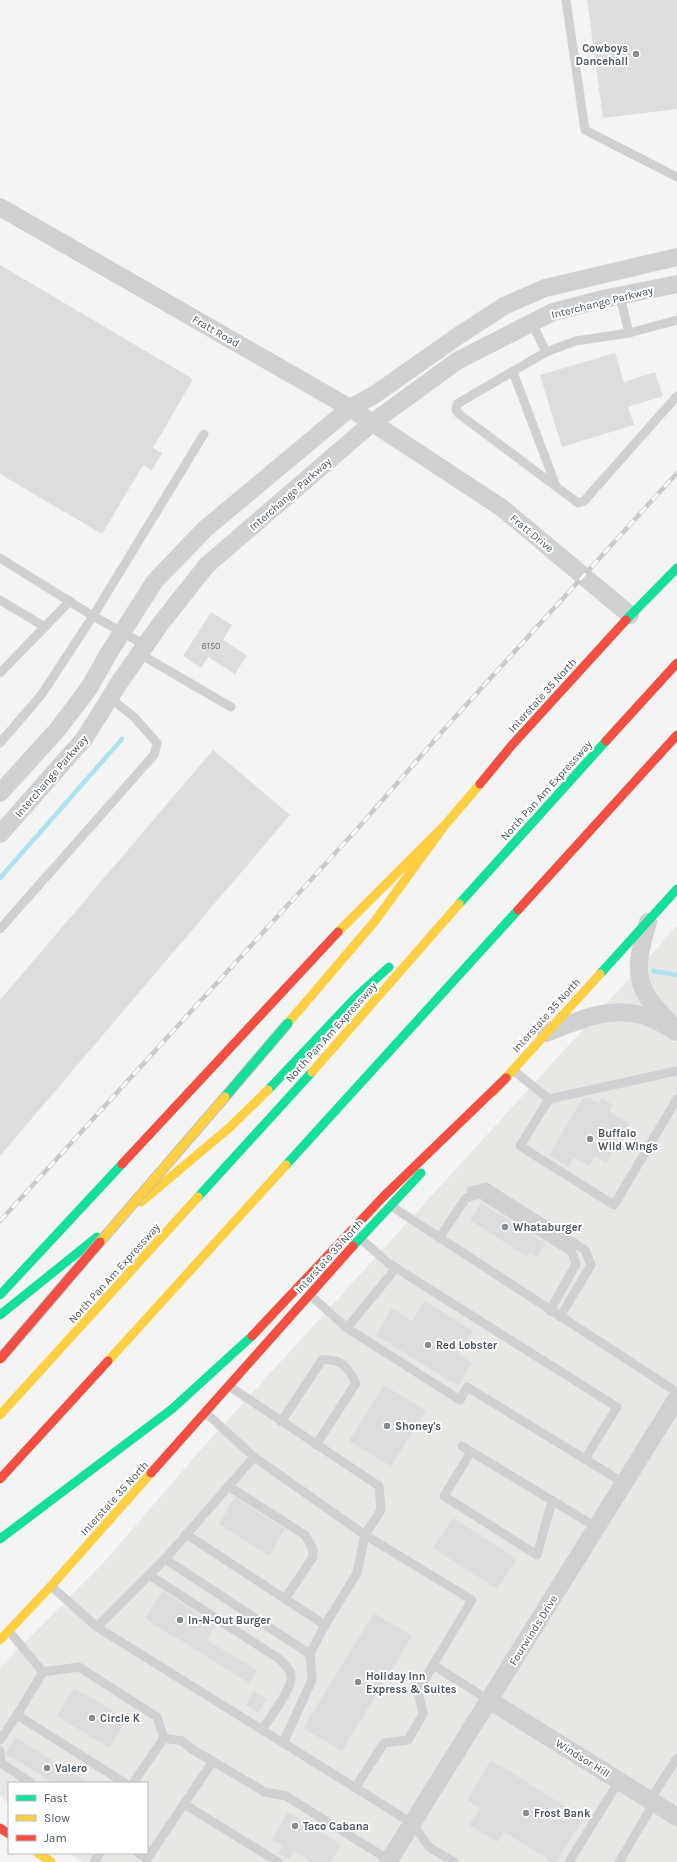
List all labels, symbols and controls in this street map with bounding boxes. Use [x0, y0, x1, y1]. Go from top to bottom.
place label: Cowboys Dancehall [576, 42, 628, 68]
marker: Cowboys Dancehall [631, 49, 641, 59]
street label: Interchange Parkway [550, 284, 654, 321]
street label: Fratt Road [190, 313, 242, 350]
street label: Interchange Parkway [247, 455, 334, 534]
street label: Fratt Drive [507, 512, 556, 555]
house number: 8150 [202, 641, 220, 651]
street label: Interstate 35 North [506, 656, 579, 735]
street label: Interchange Parkway [12, 733, 91, 820]
street label: North Pan Am Expressway [498, 738, 595, 843]
street label: Interstate 35 North [510, 976, 583, 1055]
street label: North Pan Am Expressway [283, 980, 380, 1085]
place label: Buffalo Wild Wings [598, 1127, 658, 1153]
marker: Buffalo Wild Wings [585, 1134, 595, 1144]
street label: Interstate 35 North [293, 1217, 366, 1296]
street label: North Pan Am Expressway [66, 1221, 163, 1326]
place label: Whataburger [513, 1221, 583, 1234]
marker: Whataburger [500, 1222, 510, 1232]
place label: Red Lobster [436, 1339, 498, 1352]
marker: Red Lobster [423, 1340, 433, 1350]
place label: Shoney's [395, 1420, 441, 1433]
marker: Shoney's [382, 1421, 392, 1431]
street label: Interstate 35 North [78, 1459, 151, 1538]
street label: Fourwinds Drive [507, 1592, 560, 1668]
place label: In-N-Out Burger [188, 1614, 271, 1627]
marker: In-N-Out Burger [175, 1615, 185, 1625]
place label: Holiday Inn Express & Suites [366, 1670, 457, 1696]
marker: Holiday Inn Express & Suites [353, 1677, 363, 1687]
place label: Circle K [100, 1712, 141, 1725]
marker: Circle K [87, 1713, 97, 1723]
street label: Windsor Hill [553, 1737, 612, 1780]
place label: Valero [55, 1762, 87, 1775]
marker: Valero [42, 1763, 52, 1773]
legend [8, 1782, 148, 1854]
text: Fast [44, 1791, 68, 1805]
place label: Frost Bank [534, 1807, 591, 1820]
marker: Frost Bank [521, 1808, 531, 1818]
text: Slow [44, 1811, 70, 1825]
place label: Taco Cabana [303, 1820, 369, 1833]
marker: Taco Cabana [290, 1821, 300, 1831]
text: Jam [44, 1831, 67, 1845]

